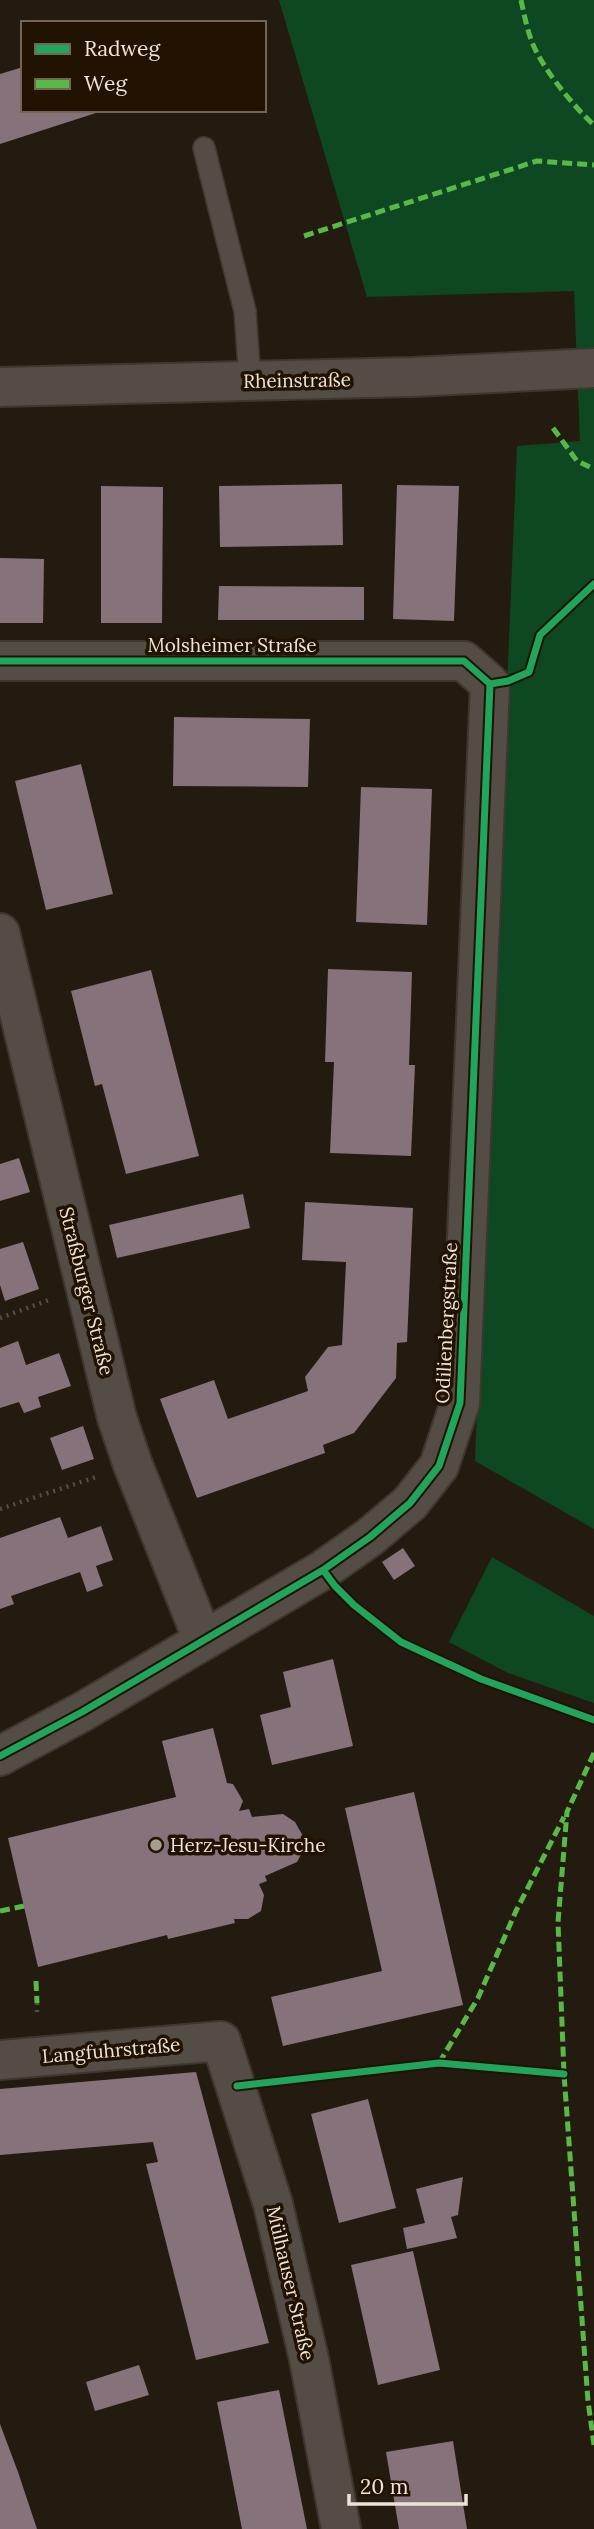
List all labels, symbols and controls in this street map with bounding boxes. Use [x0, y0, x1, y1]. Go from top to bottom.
legend [21, 21, 266, 112]
text: Radweg [84, 35, 160, 62]
text: Weg [84, 70, 127, 97]
street label: Rheinstraße [243, 367, 351, 393]
street label: Molsheimer Straße [147, 633, 317, 657]
street label: Straßburger Straße [54, 1204, 120, 1378]
street label: Odilienbergstraße [430, 1242, 462, 1404]
place label: Herz-Jesu-Kirche [170, 1833, 326, 1857]
marker: Herz-Jesu-Kirche [148, 1837, 164, 1853]
street label: Langfuhrstraße [41, 2032, 181, 2068]
street label: Mülhauser Straße [262, 2203, 320, 2363]
scale bar [349, 2462, 466, 2506]
text: 20 m [360, 2473, 409, 2500]

